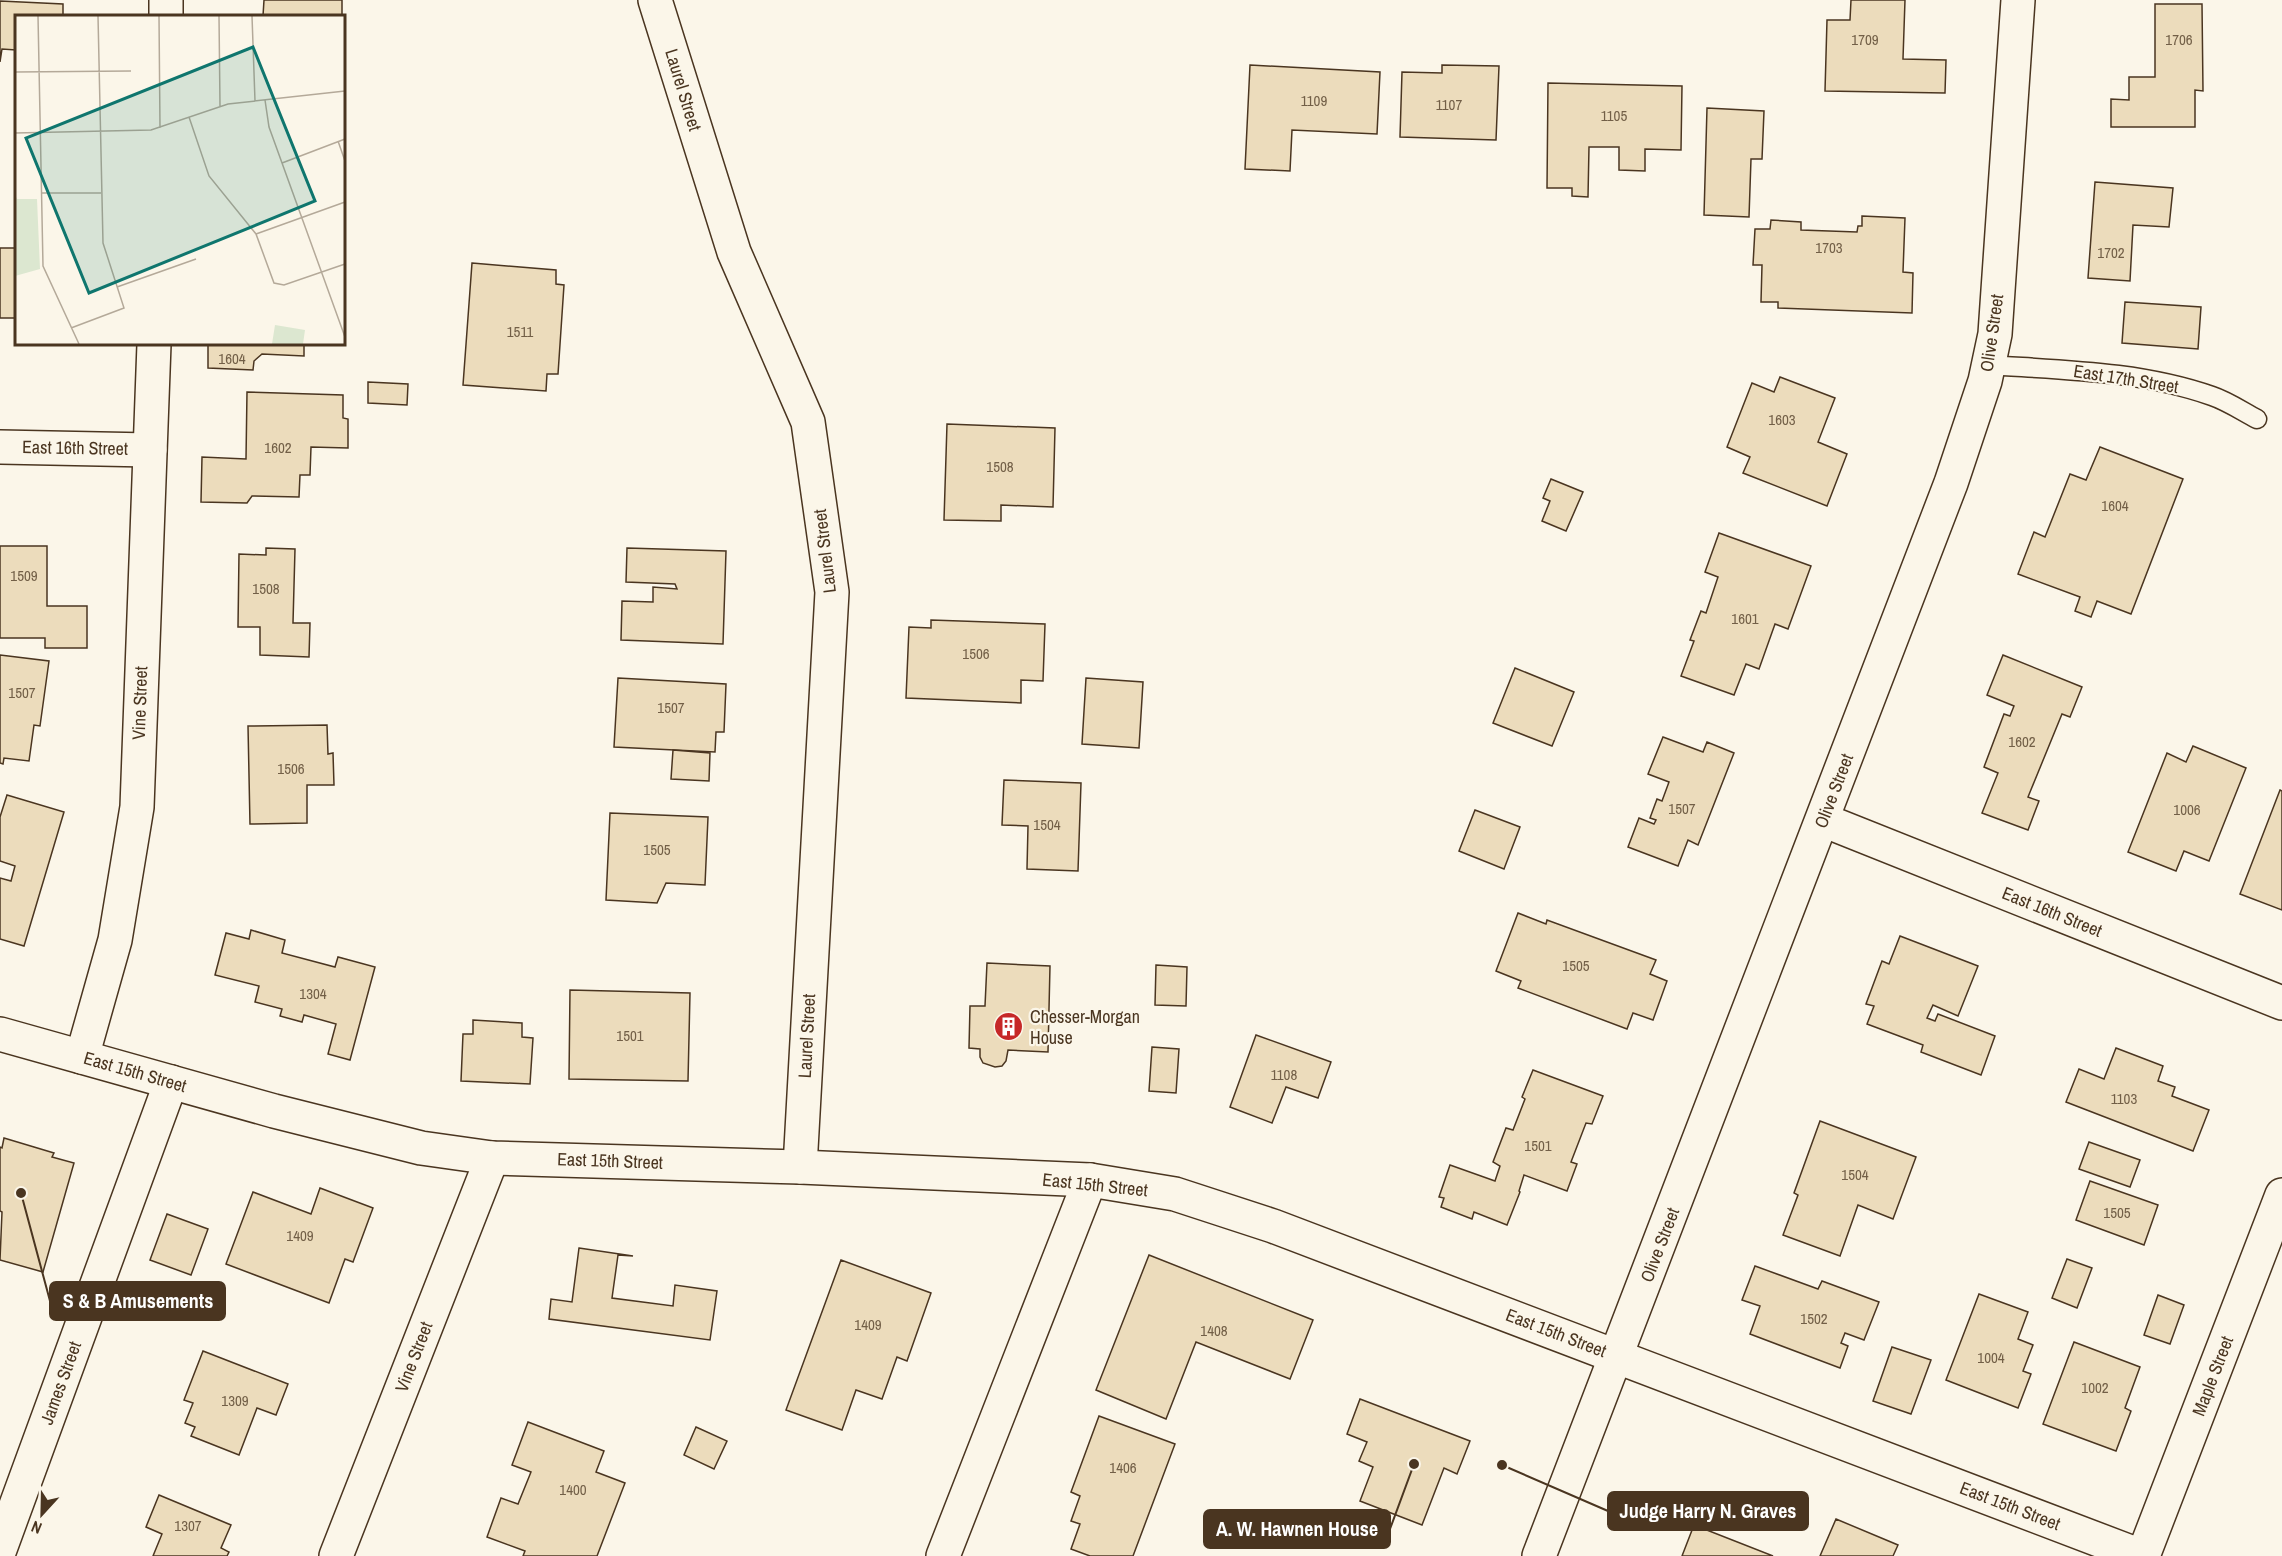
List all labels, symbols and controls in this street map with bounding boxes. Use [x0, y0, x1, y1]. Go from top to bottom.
inset map [15, 15, 345, 345]
house number: 1709 [1851, 29, 1879, 50]
house number: 1706 [2165, 29, 2193, 50]
street label: Laurel Street [659, 46, 708, 134]
house number: 1109 [1301, 90, 1327, 111]
house number: 1107 [1436, 94, 1462, 115]
house number: 1105 [1601, 105, 1627, 126]
house number: 1703 [1815, 237, 1843, 258]
house number: 1702 [2097, 242, 2125, 263]
street label: Olive Street [1974, 293, 2009, 373]
house number: 1511 [507, 321, 533, 342]
house number: 1604 [218, 348, 246, 369]
street label: East 17th Street [2072, 358, 2180, 399]
house number: 1603 [1768, 409, 1796, 430]
street label: East 16th Street [22, 434, 128, 461]
house number: 1602 [264, 437, 292, 458]
house number: 1508 [986, 456, 1014, 477]
house number: 1604 [2101, 495, 2129, 516]
street label: Laurel Street [807, 508, 842, 595]
house number: 1509 [10, 565, 38, 586]
house number: 1508 [252, 578, 280, 599]
house number: 1601 [1731, 608, 1759, 629]
house number: 1506 [962, 643, 990, 664]
street label: Vine Street [126, 666, 153, 740]
house number: 1507 [8, 682, 36, 703]
house number: 1507 [657, 697, 685, 718]
house number: 1602 [2008, 731, 2036, 752]
street label: Olive Street [1808, 750, 1859, 832]
house number: 1506 [277, 758, 305, 779]
house number: 1507 [1668, 798, 1696, 819]
house number: 1006 [2173, 799, 2201, 820]
house number: 1504 [1033, 814, 1061, 835]
house number: 1505 [643, 839, 671, 860]
street label: East 16th Street [1998, 880, 2106, 943]
house number: 1505 [1562, 955, 1590, 976]
house number: 1304 [299, 983, 327, 1004]
street label: Laurel Street [792, 993, 821, 1079]
place label: Chesser-Morgan House [1030, 1004, 1140, 1050]
building icon: Chesser-Morgan House [993, 1011, 1025, 1043]
house number: 1501 [616, 1025, 644, 1046]
street label: East 15th Street [81, 1045, 189, 1098]
house number: 1108 [1271, 1064, 1297, 1085]
house number: 1103 [2111, 1088, 2137, 1109]
house number: 1501 [1524, 1135, 1552, 1156]
street label: East 15th Street [557, 1146, 663, 1175]
house number: 1504 [1841, 1164, 1869, 1185]
street label: East 15th Street [1041, 1167, 1149, 1202]
house number: 1505 [2103, 1202, 2131, 1223]
street label: Olive Street [1634, 1204, 1685, 1286]
house number: 1409 [286, 1225, 314, 1246]
callout: S & B Amusements [50, 1282, 225, 1320]
text: S & B Amusements [63, 1287, 213, 1314]
street label: East 15th Street [1502, 1302, 1610, 1363]
house number: 1502 [1800, 1308, 1828, 1329]
house number: 1409 [854, 1314, 882, 1335]
street label: Vine Street [389, 1318, 438, 1396]
house number: 1408 [1200, 1320, 1228, 1341]
street label: Maple Street [2186, 1332, 2239, 1419]
street label: James Street [34, 1338, 87, 1428]
house number: 1004 [1977, 1347, 2005, 1368]
house number: 1002 [2081, 1377, 2109, 1398]
house number: 1309 [221, 1390, 249, 1411]
house number: 1406 [1109, 1457, 1137, 1478]
street label: East 15th Street [1956, 1475, 2064, 1536]
house number: 1400 [559, 1479, 587, 1500]
north arrow [12, 1484, 72, 1544]
callout: Judge Harry N. Graves [1608, 1492, 1808, 1530]
text: Judge Harry N. Graves [1620, 1497, 1796, 1524]
callout: A. W. Hawnen House [1204, 1510, 1390, 1548]
house number: 1307 [174, 1515, 202, 1536]
text: A. W. Hawnen House [1216, 1515, 1378, 1542]
text: N [28, 1516, 45, 1540]

